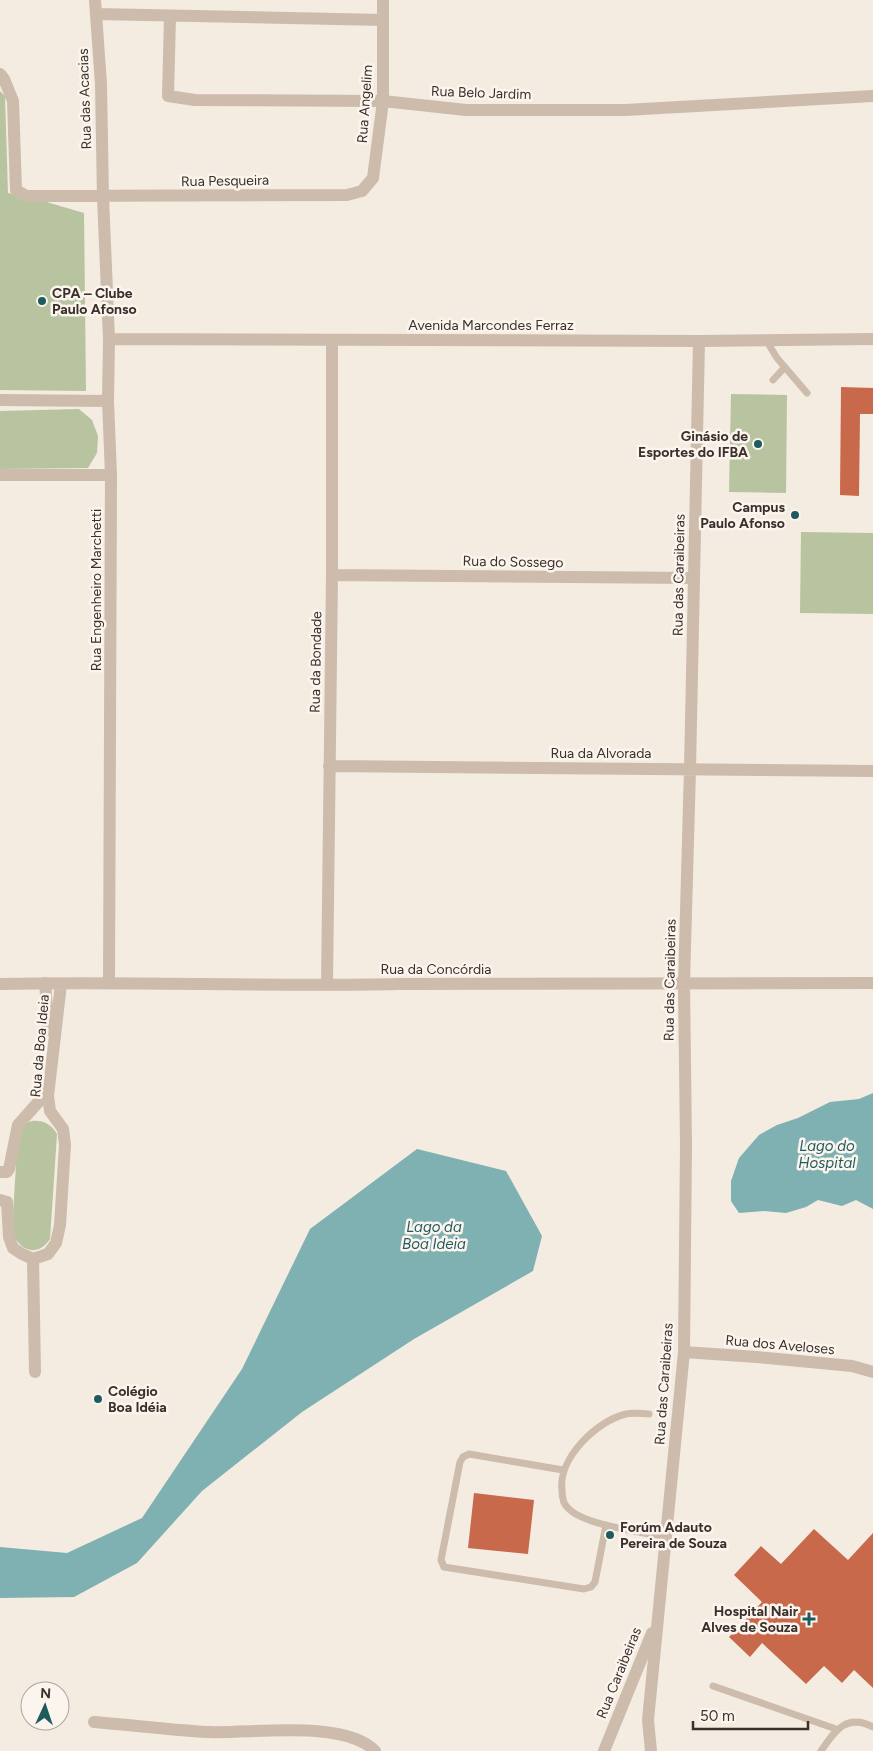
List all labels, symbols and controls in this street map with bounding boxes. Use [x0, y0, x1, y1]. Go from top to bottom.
street label: Rua das Acacias [75, 48, 95, 150]
street label: Rua Angelim [354, 64, 376, 144]
street label: Rua Belo Jardim [430, 83, 532, 103]
street label: Rua Pesqueira [181, 172, 269, 190]
place label: CPA – Clube Paulo Afonso [52, 285, 137, 318]
marker: CPA – Clube Paulo Afonso [36, 295, 48, 307]
street label: Avenida Marcondes Ferraz [408, 317, 574, 334]
place label: Ginásio de Esportes do IFBA [638, 428, 748, 461]
marker: Ginásio de Esportes do IFBA [752, 438, 764, 450]
place label: Campus Paulo Afonso [700, 499, 785, 532]
street label: Rua Engenheiro Marchetti [88, 509, 105, 671]
marker: Campus Paulo Afonso [789, 509, 801, 521]
street label: Rua das Caraibeiras [669, 514, 689, 636]
street label: Rua do Sossego [463, 553, 563, 571]
street label: Rua da Bondade [307, 611, 325, 713]
street label: Rua da Alvorada [551, 745, 652, 762]
street label: Rua das Caraibeiras [660, 919, 680, 1041]
street label: Rua da Concórdia [380, 961, 492, 978]
street label: Rua da Boa Ideia [27, 994, 53, 1098]
water label: Lago do Hospital [798, 1137, 856, 1172]
water label: Lago da Boa Ideia [402, 1218, 466, 1253]
street label: Rua das Caraibeiras [651, 1322, 677, 1446]
street label: Rua dos Aveloses [725, 1332, 835, 1358]
place label: Colégio Boa Idéia [108, 1383, 167, 1416]
marker: Colégio Boa Idéia [92, 1393, 104, 1405]
place label: Forúm Adauto Pereira de Souza [620, 1519, 727, 1552]
marker: Forúm Adauto Pereira de Souza [604, 1529, 616, 1541]
place label: Hospital Nair Alves de Souza [701, 1603, 799, 1636]
marker: Hospital Nair Alves de Souza [802, 1612, 816, 1626]
street label: Rua Caraibeiras [593, 1625, 645, 1721]
north arrow [20, 1681, 70, 1731]
text: N [40, 1685, 52, 1702]
scale bar [693, 1698, 808, 1730]
text: 50 m [700, 1707, 735, 1725]

